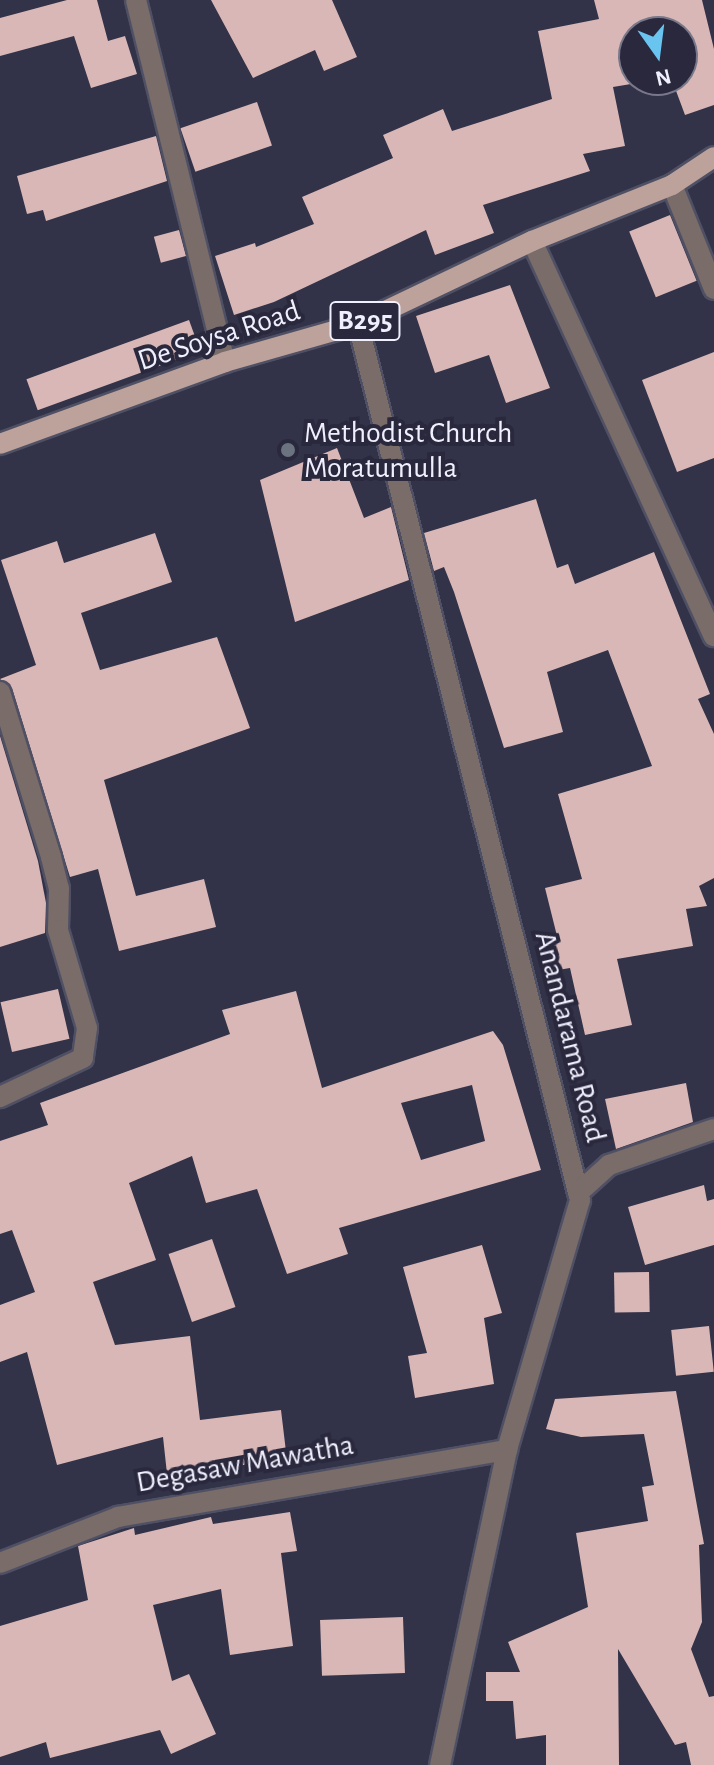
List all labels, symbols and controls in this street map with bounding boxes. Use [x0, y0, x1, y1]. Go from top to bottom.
north arrow [618, 16, 698, 96]
text: N [653, 65, 673, 90]
street label: De Soysa Road [133, 293, 305, 379]
road number: B295 [329, 297, 401, 345]
place label: Methodist Church Moratumulla [304, 415, 512, 486]
marker: Methodist Church Moratumulla [279, 441, 297, 459]
street label: Anandarama Road [526, 928, 614, 1146]
street label: Degasaw Mawatha [133, 1427, 357, 1501]

